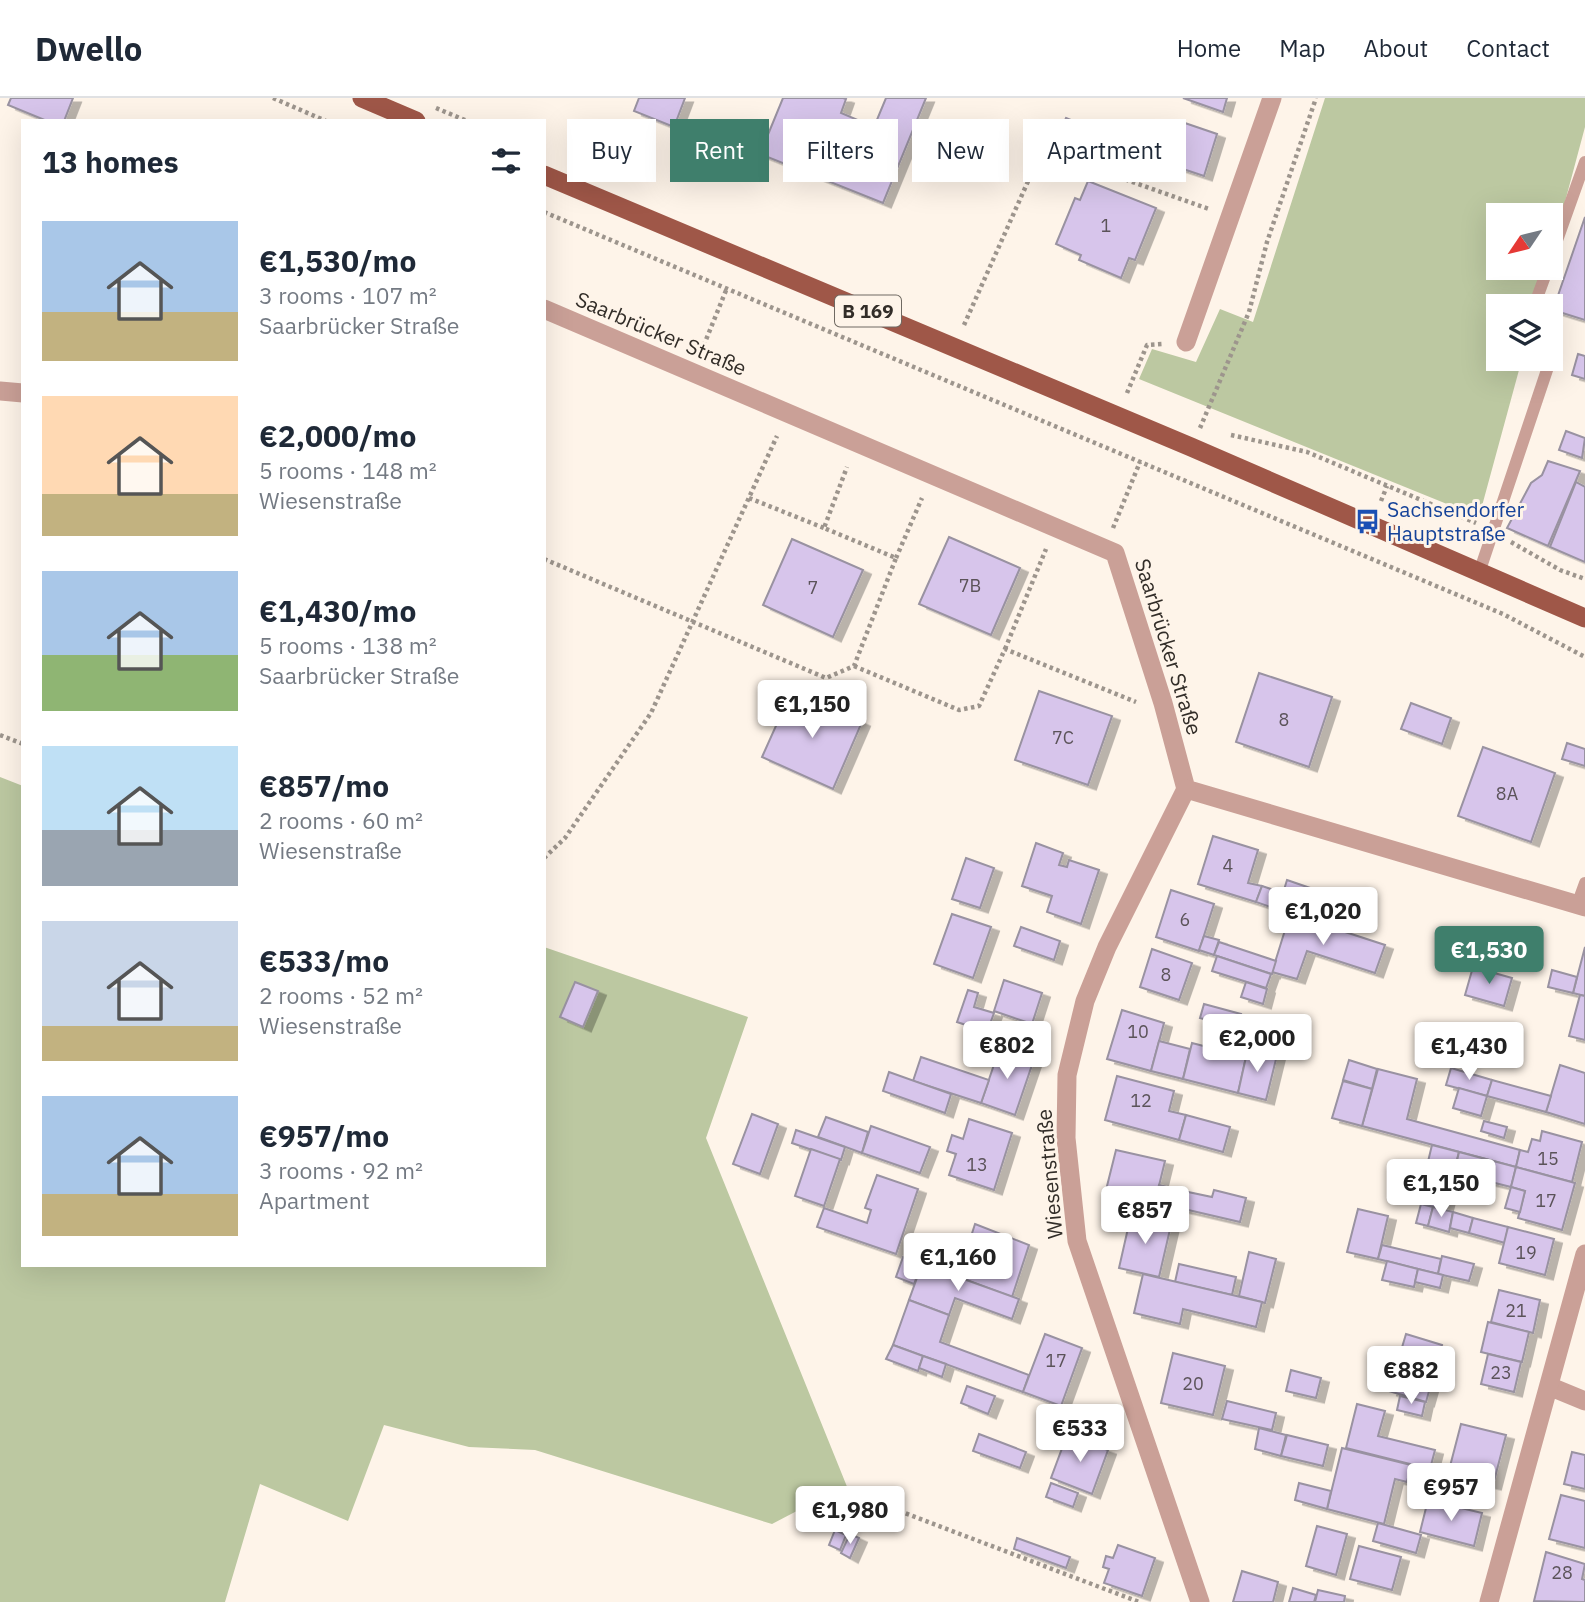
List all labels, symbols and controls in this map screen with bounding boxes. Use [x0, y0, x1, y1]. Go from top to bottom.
text: Dwello [35, 27, 142, 70]
text: Home [1177, 32, 1241, 64]
text: Map [1279, 32, 1325, 64]
text: About [1363, 32, 1428, 64]
text: Contact [1466, 32, 1550, 64]
chip: Buy [567, 119, 656, 182]
chip: Rent [670, 119, 769, 182]
chip: Filters [783, 119, 898, 182]
chip: New [912, 119, 1009, 182]
chip: Apartment [1023, 119, 1186, 182]
text: 13 homes [42, 142, 179, 181]
icon: filters [487, 142, 525, 180]
north arrow [1486, 203, 1563, 280]
map controls [1486, 203, 1563, 371]
house number: 1 [1101, 214, 1111, 237]
text: €1,530/mo [259, 241, 416, 280]
icon: home [98, 249, 182, 333]
text: 3 rooms · 107 m² [259, 280, 437, 310]
street label: Saarbrücker Straße [572, 284, 751, 382]
button: layers [1486, 294, 1563, 371]
road number: B 169 [835, 295, 901, 326]
text: Saarbrücker Straße [259, 310, 459, 340]
text: €2,000/mo [259, 416, 416, 455]
icon: home [98, 424, 182, 508]
text: 5 rooms · 148 m² [259, 455, 437, 485]
text: Wiesenstraße [259, 485, 402, 515]
place label: Sachsendorfer Hauptstraße [1387, 495, 1525, 547]
bus stop icon: Sachsendorfer Hauptstraße [1353, 508, 1381, 536]
street label: Saarbrücker Straße [1129, 555, 1209, 738]
house number: 7B [959, 574, 981, 597]
house number: 7 [808, 576, 818, 599]
text: €1,430/mo [259, 591, 416, 630]
icon: home [98, 599, 182, 683]
text: 5 rooms · 138 m² [259, 630, 437, 660]
text: Saarbrücker Straße [259, 660, 459, 690]
pin: €1,150 [755, 680, 869, 740]
text: €1,150 [774, 688, 850, 718]
house number: 8 [1279, 708, 1289, 731]
house number: 7C [1052, 726, 1074, 749]
text: €857/mo [259, 766, 389, 805]
icon: home [98, 774, 182, 858]
house number: 8A [1496, 782, 1519, 805]
text: 2 rooms · 60 m² [259, 805, 423, 835]
text: Wiesenstraße [259, 835, 402, 865]
house number: 4 [1223, 854, 1234, 877]
pin: €1,020 [1266, 888, 1380, 947]
text: €1,020 [1285, 895, 1361, 925]
house number: 6 [1180, 908, 1190, 931]
pin: €1,530 [1432, 926, 1546, 986]
text: €1,530 [1451, 934, 1527, 964]
text: €533/mo [259, 941, 389, 980]
icon: home [98, 949, 182, 1033]
house number: 8 [1161, 963, 1171, 986]
text: 2 rooms · 52 m² [259, 980, 423, 1010]
text: Wiesenstraße [259, 1010, 402, 1040]
pin: €2,000 [1200, 1014, 1314, 1074]
house number: 10 [1127, 1020, 1149, 1043]
pin: €802 [966, 1021, 1048, 1081]
text: €2,000 [1219, 1022, 1295, 1052]
pin: €1,430 [1412, 1023, 1526, 1082]
text: €802 [979, 1029, 1035, 1059]
text: €1,430 [1431, 1030, 1507, 1060]
house number: 12 [1130, 1089, 1152, 1112]
street label: Wiesenstraße [1029, 1108, 1069, 1240]
text: €957/mo [259, 1116, 389, 1155]
icon: home [98, 1124, 182, 1208]
house number: 15 [1537, 1147, 1559, 1170]
house number: 13 [966, 1153, 988, 1176]
text: 3 rooms · 92 m² [259, 1155, 423, 1185]
pin: €1,150 [1384, 1160, 1498, 1219]
text: €1,150 [1403, 1167, 1479, 1197]
text: Apartment [259, 1185, 370, 1215]
pin: €857 [1104, 1186, 1186, 1246]
house number: 17 [1535, 1189, 1557, 1212]
text: €857 [1117, 1194, 1173, 1224]
pin: €1,160 [901, 1234, 1015, 1293]
text: €1,160 [920, 1241, 996, 1271]
house number: 19 [1515, 1241, 1537, 1264]
house number: 21 [1505, 1299, 1527, 1322]
pin: €882 [1370, 1346, 1452, 1406]
house number: 17 [1045, 1349, 1067, 1372]
text: €882 [1383, 1354, 1439, 1384]
house number: 23 [1490, 1361, 1512, 1384]
house number: 20 [1182, 1372, 1204, 1395]
pin: €533 [1039, 1404, 1121, 1464]
text: €533 [1052, 1412, 1108, 1442]
pin: €957 [1410, 1464, 1492, 1523]
text: €957 [1423, 1471, 1479, 1501]
pin: €1,980 [793, 1486, 907, 1546]
text: €1,980 [812, 1494, 888, 1524]
house number: 28 [1551, 1561, 1573, 1584]

